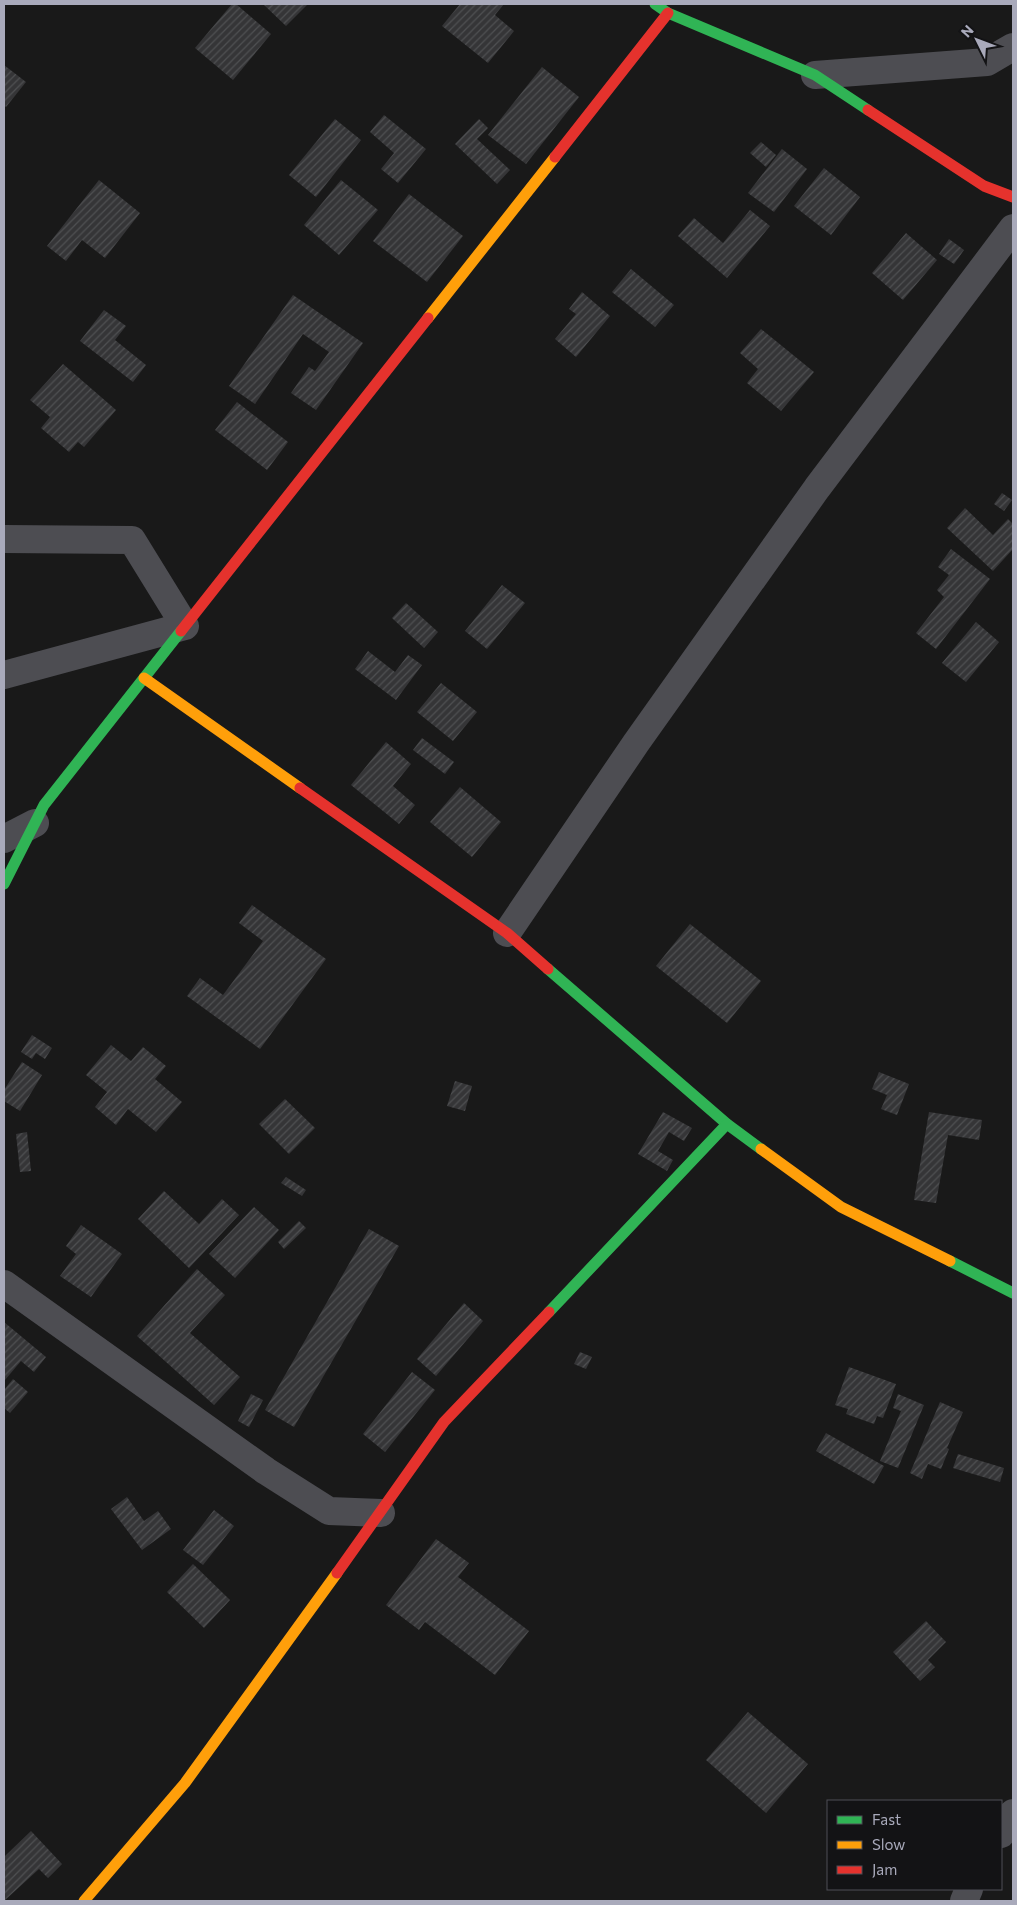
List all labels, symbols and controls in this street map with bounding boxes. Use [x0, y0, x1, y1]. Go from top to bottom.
north arrow [952, 15, 1002, 65]
text: N [957, 21, 977, 41]
legend [827, 1800, 1002, 1890]
text: Fast [872, 1810, 901, 1828]
text: Slow [872, 1835, 905, 1853]
text: Jam [872, 1860, 897, 1878]

